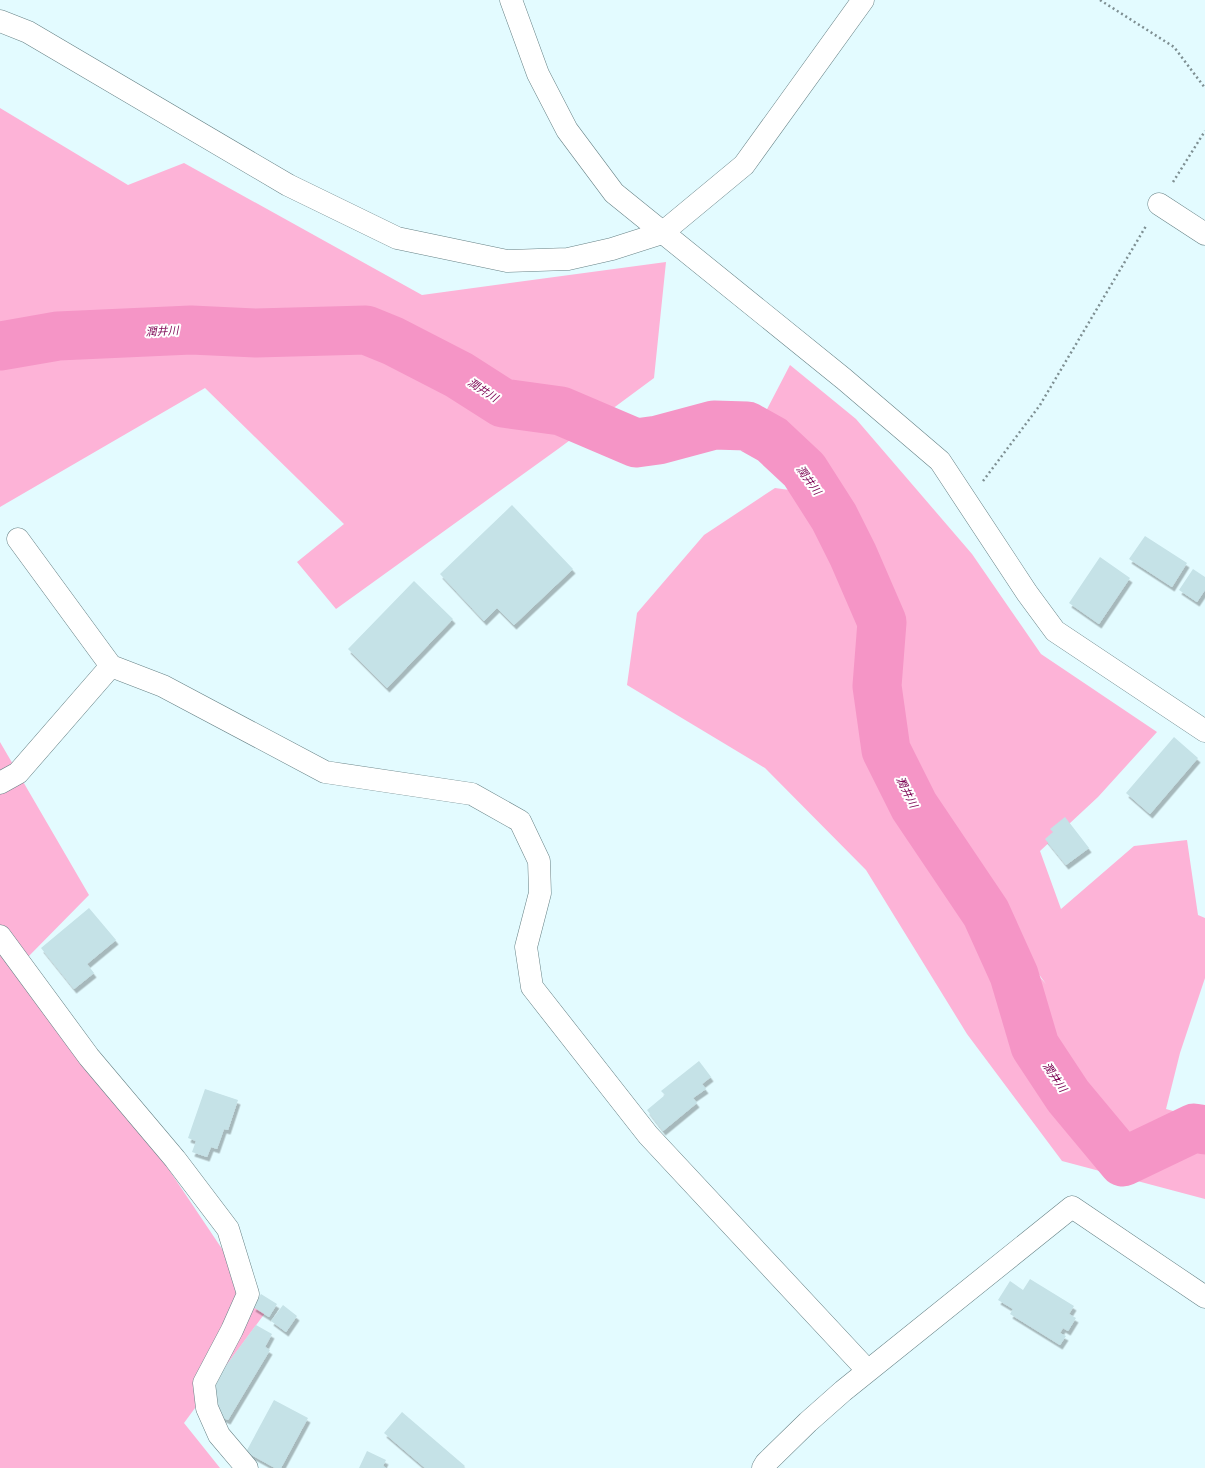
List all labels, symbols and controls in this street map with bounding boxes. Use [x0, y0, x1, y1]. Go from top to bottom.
water label: 潤井川 [145, 322, 180, 339]
water label: 潤井川 [465, 374, 502, 405]
water label: 潤井川 [794, 462, 826, 498]
water label: 潤井川 [893, 774, 922, 811]
water label: 潤井川 [1040, 1059, 1071, 1095]

